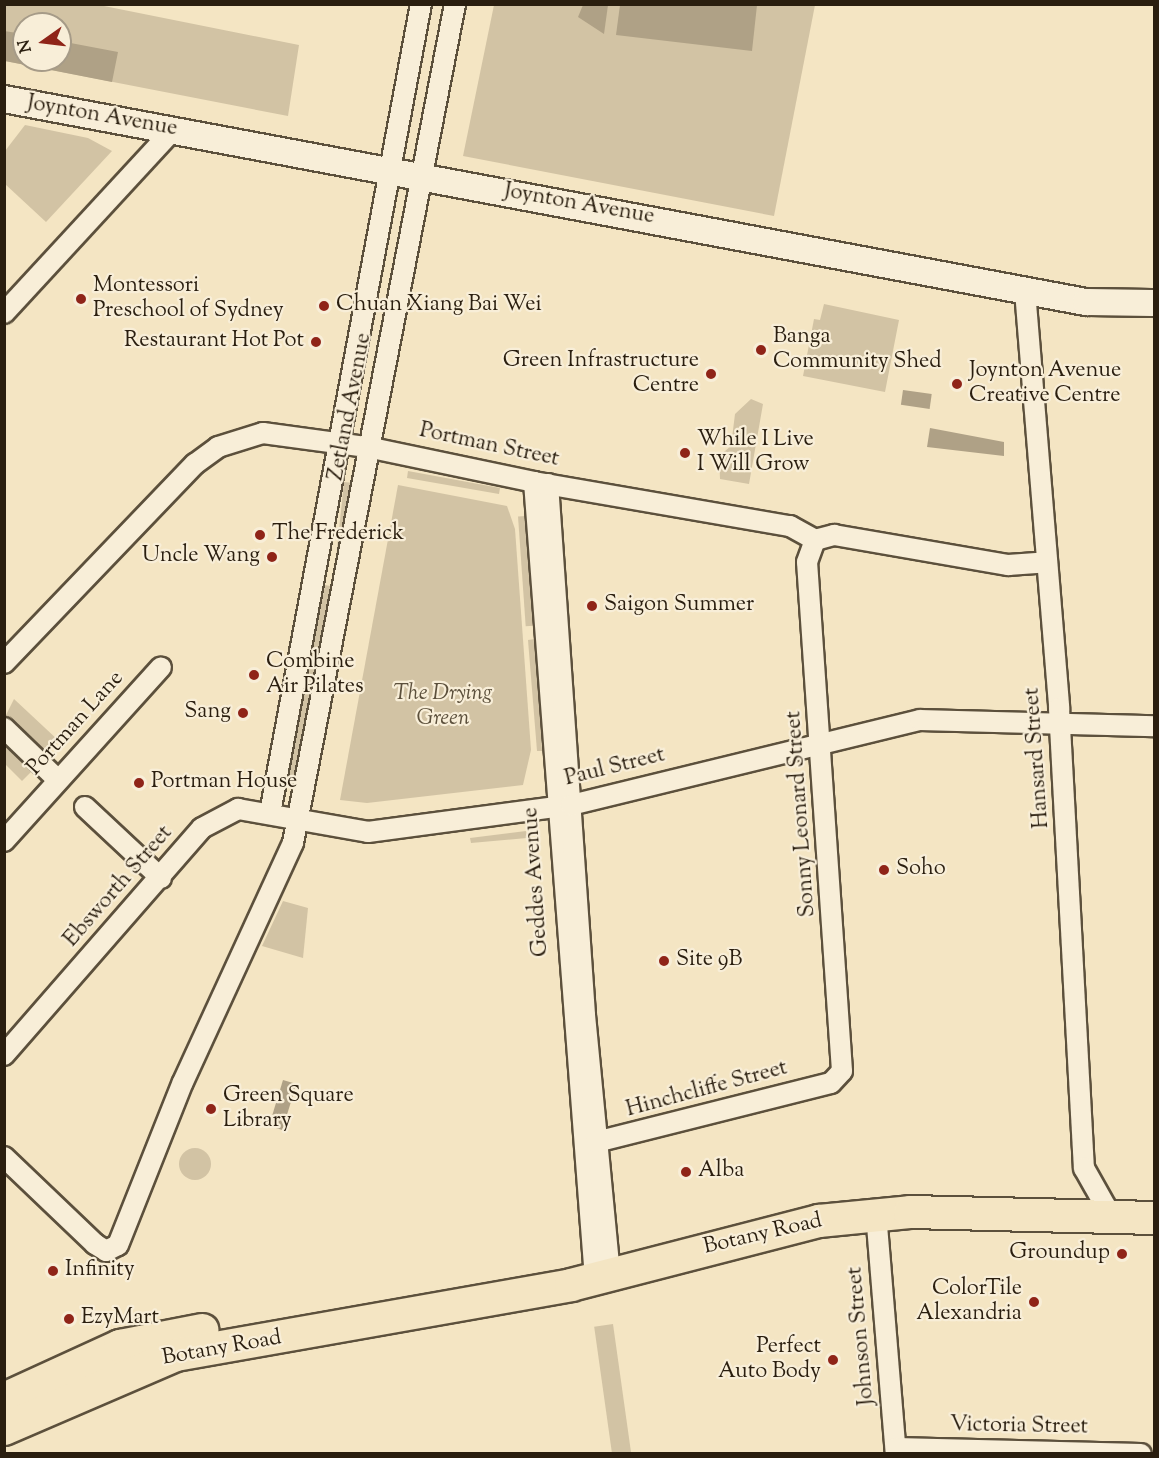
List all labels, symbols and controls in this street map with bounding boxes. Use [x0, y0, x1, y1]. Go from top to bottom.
north arrow [12, 12, 72, 72]
text: N [13, 37, 39, 55]
street label: Joynton Avenue [25, 91, 179, 143]
street label: Joynton Avenue [502, 179, 656, 231]
place label: Montessori Preschool of Sydney [93, 273, 284, 324]
marker: Montessori Preschool of Sydney [74, 292, 88, 306]
place label: Chuan Xiang Bai Wei [336, 293, 542, 319]
marker: Chuan Xiang Bai Wei [317, 299, 331, 313]
place label: Banga Community Shed [773, 324, 942, 376]
place label: Restaurant Hot Pot [124, 329, 304, 355]
street label: Zetland Avenue [324, 331, 378, 483]
marker: Restaurant Hot Pot [309, 335, 323, 349]
marker: Banga Community Shed [754, 343, 768, 357]
place label: Green Infrastructure Centre [503, 348, 699, 400]
place label: Joynton Avenue Creative Centre [969, 358, 1121, 410]
marker: Green Infrastructure Centre [704, 367, 718, 381]
marker: Joynton Avenue Creative Centre [950, 377, 964, 391]
street label: Portman Street [417, 418, 561, 474]
place label: While I Live I Will Grow [697, 427, 814, 478]
marker: While I Live I Will Grow [678, 446, 692, 460]
place label: The Frederick [272, 522, 404, 548]
marker: The Frederick [253, 528, 267, 542]
place label: Uncle Wang [142, 544, 260, 570]
marker: Uncle Wang [265, 550, 279, 564]
place label: Saigon Summer [604, 593, 754, 619]
marker: Saigon Summer [585, 599, 599, 613]
place label: Combine Air Pilates [266, 649, 364, 700]
street label: Portman Lane [22, 666, 130, 782]
marker: Combine Air Pilates [247, 668, 261, 682]
park label: The Drying Green [394, 681, 492, 732]
street label: Hansard Street [1020, 687, 1056, 829]
place label: Sang [184, 700, 231, 726]
marker: Sang [236, 706, 250, 720]
street label: Sonny Leonard Street [782, 710, 822, 918]
street label: Paul Street [562, 743, 668, 793]
place label: Portman House [151, 770, 297, 796]
marker: Portman House [132, 776, 146, 790]
street label: Geddes Avenue [519, 806, 555, 958]
street label: Ebsworth Street [59, 821, 179, 953]
place label: Soho [896, 857, 946, 883]
marker: Soho [877, 863, 891, 877]
place label: Site 9B [676, 948, 742, 974]
marker: Site 9B [657, 954, 671, 968]
street label: Hinchcliffe Street [623, 1056, 791, 1124]
place label: Green Square Library [223, 1083, 354, 1134]
marker: Green Square Library [204, 1102, 218, 1116]
place label: Alba [698, 1159, 744, 1185]
marker: Alba [679, 1165, 693, 1179]
street label: Botany Road [701, 1209, 825, 1261]
place label: Groundup [1009, 1241, 1110, 1267]
marker: Groundup [1115, 1247, 1129, 1261]
place label: Infinity [65, 1258, 135, 1284]
marker: Infinity [46, 1264, 60, 1278]
street label: Johnson Street [843, 1265, 881, 1407]
place label: ColorTile Alexandria [916, 1276, 1022, 1328]
marker: ColorTile Alexandria [1027, 1295, 1041, 1309]
place label: EzyMart [81, 1306, 159, 1332]
marker: EzyMart [62, 1312, 76, 1326]
street label: Botany Road [160, 1326, 284, 1372]
place label: Perfect Auto Body [718, 1334, 821, 1386]
marker: Perfect Auto Body [826, 1353, 840, 1367]
street label: Victoria Street [950, 1413, 1088, 1441]

